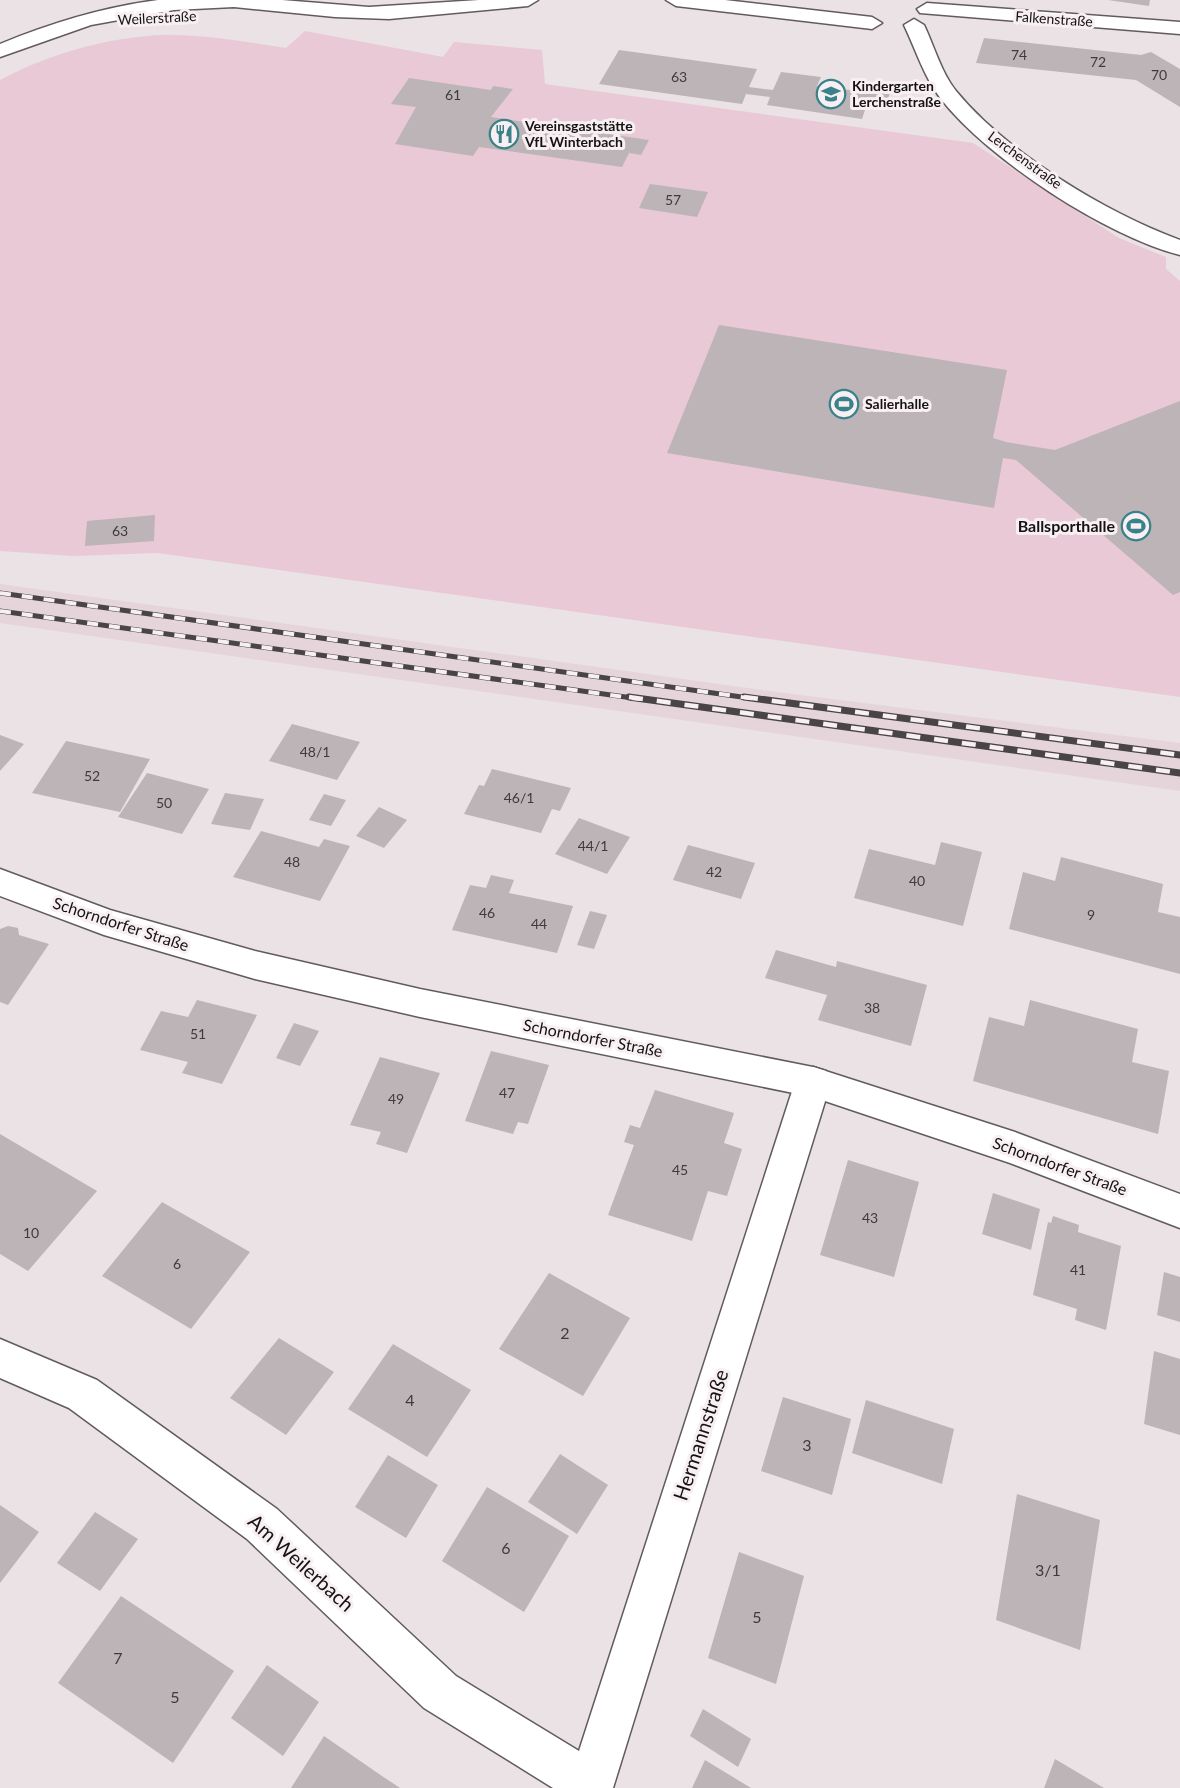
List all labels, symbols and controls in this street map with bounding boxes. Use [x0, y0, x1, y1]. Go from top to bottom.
street label: Weilerstraße [117, 7, 197, 28]
street label: Falkenstraße [1015, 7, 1093, 30]
house number: 74 [1011, 46, 1027, 63]
house number: 72 [1090, 53, 1106, 70]
house number: 70 [1151, 66, 1167, 83]
house number: 63 [671, 68, 687, 85]
place label: Kindergarten Lerchenstraße [852, 77, 941, 110]
school or university icon: Kindergarten Lerchenstraße [815, 78, 847, 110]
house number: 61 [445, 86, 461, 103]
place label: Vereinsgaststätte VfL Winterbach [524, 117, 633, 150]
restaurant icon: Vereinsgaststätte VfL Winterbach [488, 118, 520, 150]
street label: Lerchenstraße [985, 127, 1066, 192]
house number: 57 [665, 191, 681, 208]
sports icon: Salierhalle [828, 388, 860, 420]
place label: Salierhalle [865, 395, 929, 412]
sports icon: Ballsporthalle [1120, 510, 1152, 542]
place label: Ballsporthalle [1018, 516, 1115, 535]
house number: 63 [112, 522, 128, 539]
house number: 48/1 [300, 743, 330, 760]
house number: 52 [84, 767, 100, 784]
house number: 46/1 [504, 789, 534, 806]
house number: 50 [156, 794, 172, 811]
house number: 44/1 [578, 837, 608, 854]
house number: 48 [284, 853, 300, 870]
house number: 42 [706, 863, 722, 880]
house number: 40 [909, 872, 925, 889]
street label: Schorndorfer Straße [51, 893, 191, 954]
house number: 46 [479, 904, 495, 921]
house number: 9 [1087, 906, 1095, 923]
house number: 44 [531, 915, 547, 932]
house number: 38 [864, 999, 880, 1016]
street label: Schorndorfer Straße [522, 1015, 664, 1060]
house number: 51 [190, 1025, 206, 1042]
house number: 47 [499, 1084, 515, 1101]
house number: 49 [388, 1090, 404, 1107]
street label: Schorndorfer Straße [990, 1132, 1130, 1199]
house number: 45 [672, 1161, 688, 1178]
house number: 43 [862, 1209, 878, 1226]
house number: 10 [23, 1224, 39, 1241]
house number: 6 [173, 1255, 181, 1272]
house number: 41 [1070, 1261, 1086, 1278]
house number: 2 [560, 1323, 570, 1342]
street label: Hermannstraße [668, 1366, 733, 1503]
house number: 4 [405, 1390, 415, 1409]
house number: 3 [802, 1435, 812, 1454]
street label: Am Weilerbach [244, 1508, 360, 1616]
house number: 6 [501, 1538, 511, 1557]
house number: 3/1 [1035, 1560, 1061, 1579]
house number: 5 [752, 1607, 762, 1626]
house number: 7 [113, 1648, 123, 1667]
house number: 5 [170, 1687, 180, 1706]

